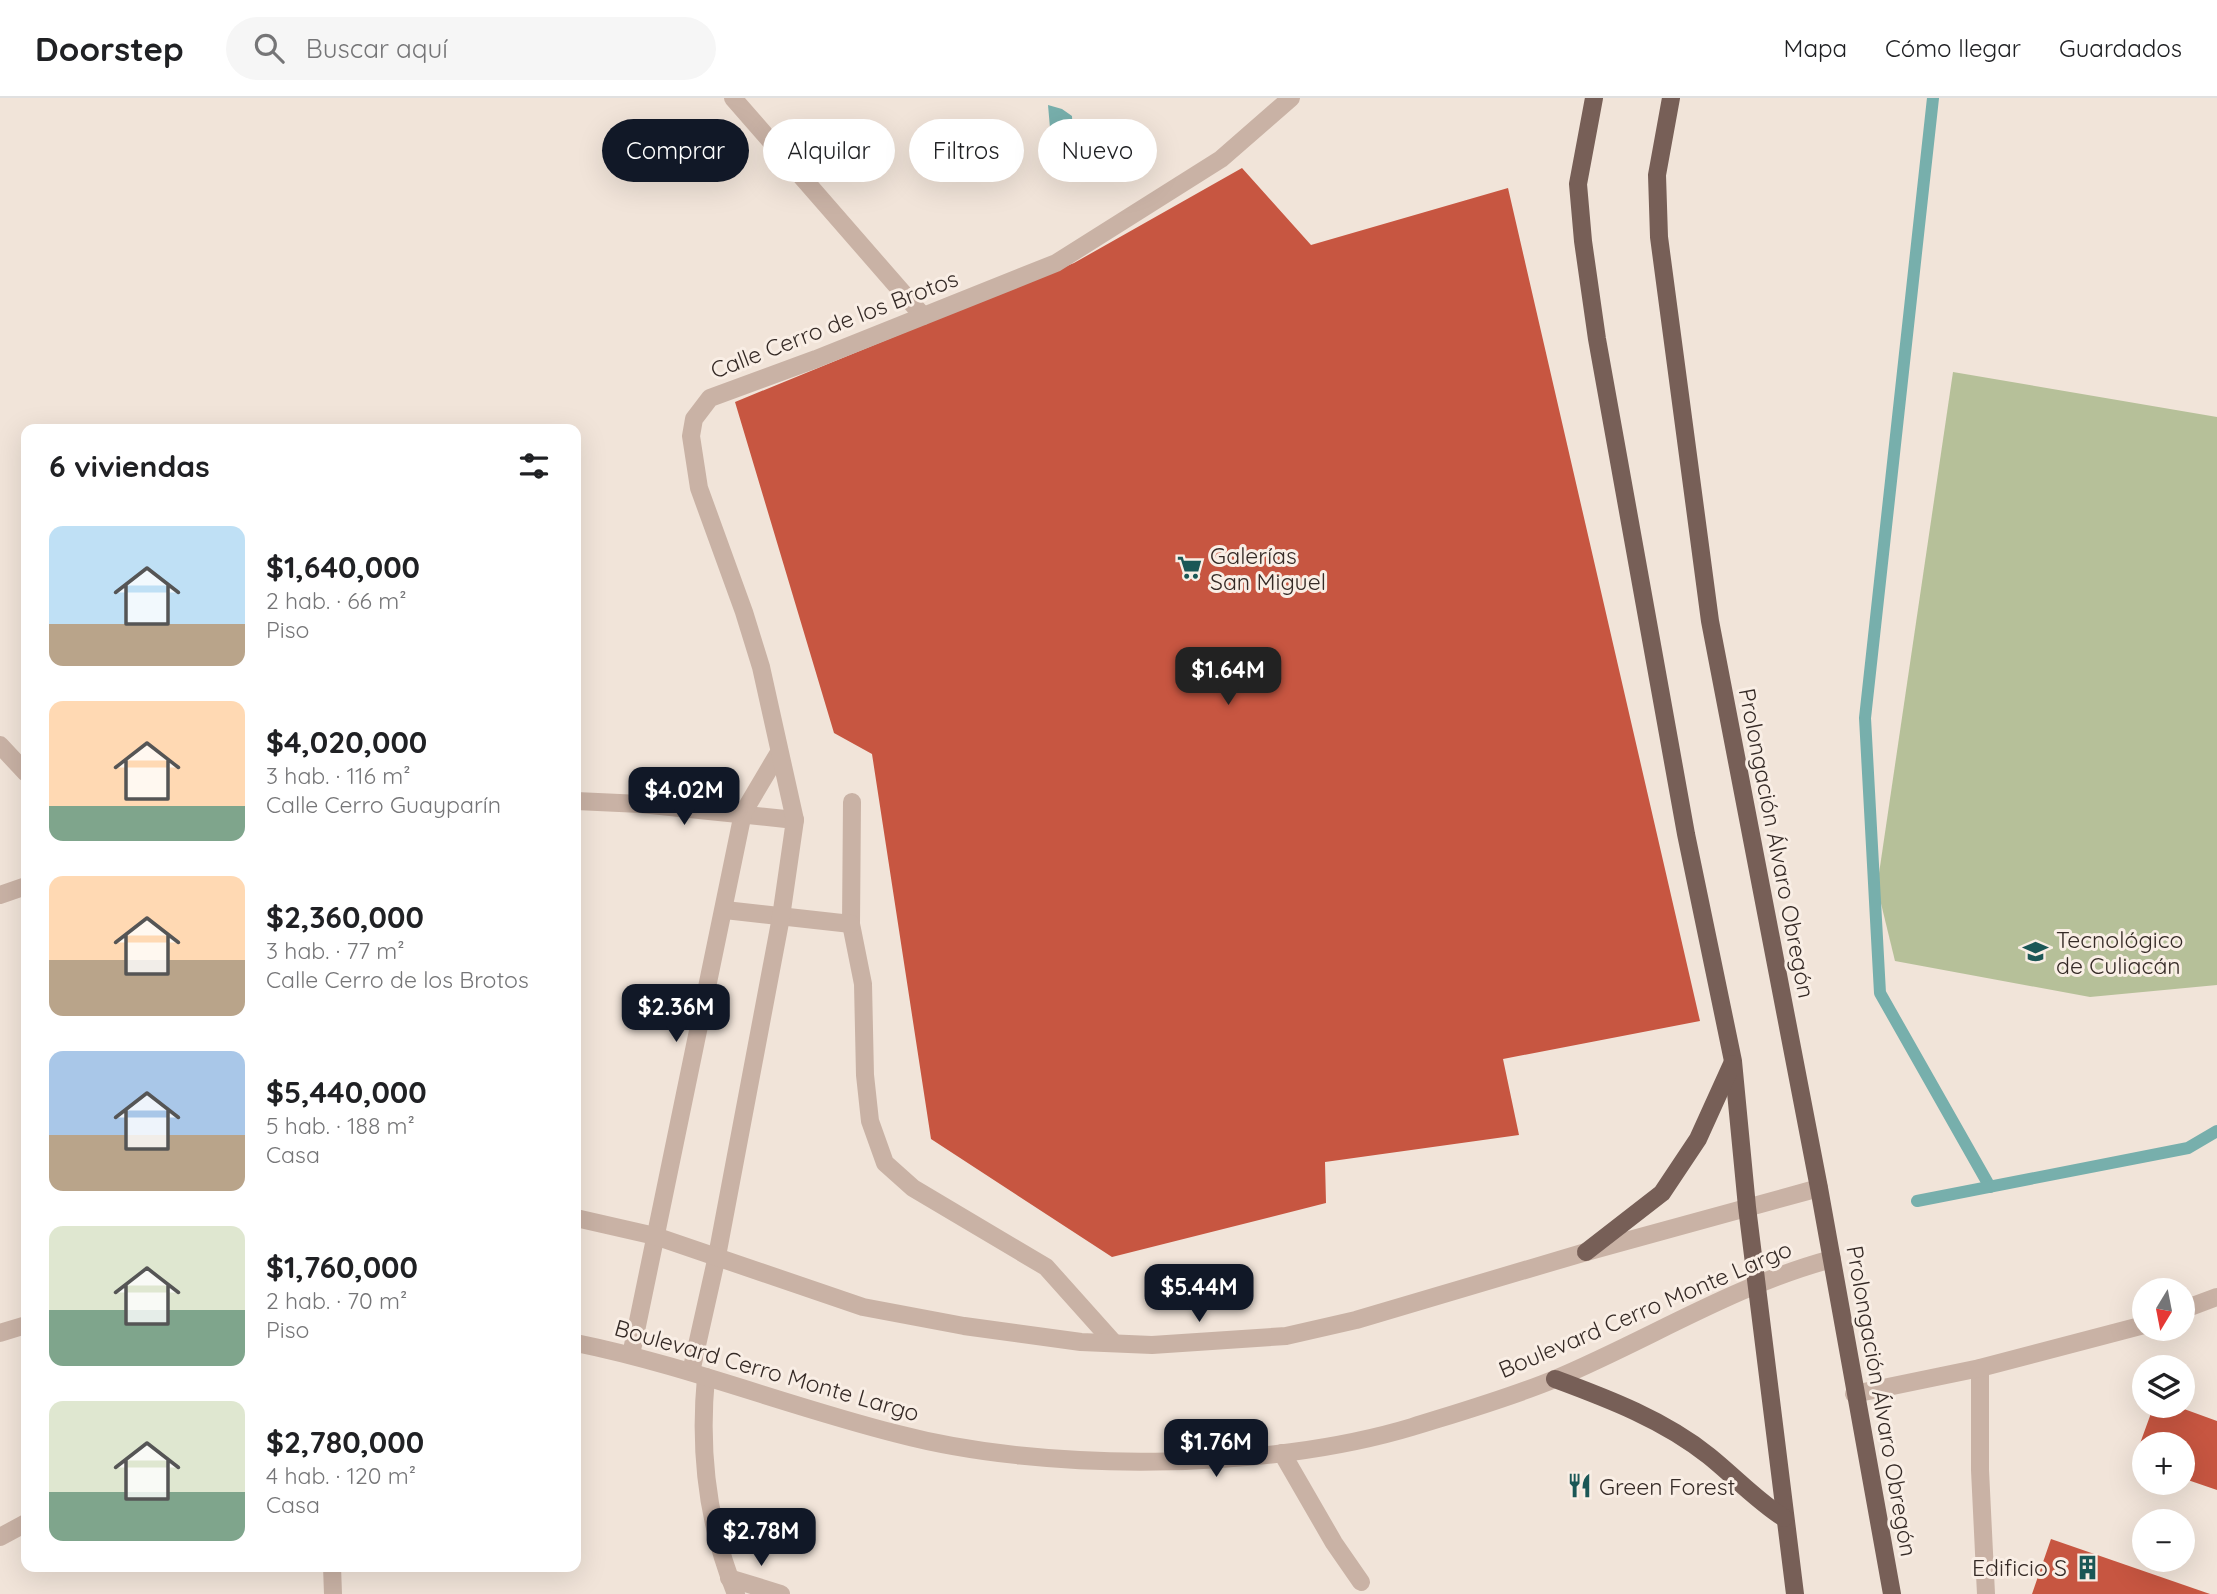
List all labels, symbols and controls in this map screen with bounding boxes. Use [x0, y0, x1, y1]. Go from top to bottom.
search box [226, 17, 716, 80]
text: Doorstep [35, 28, 184, 69]
icon: search [250, 29, 288, 67]
text: Buscar aquí [306, 32, 448, 65]
text: Mapa [1784, 33, 1847, 63]
text: Cómo llegar [1885, 33, 2021, 63]
text: Guardados [2059, 33, 2182, 63]
chip: Comprar [602, 119, 749, 182]
chip: Alquilar [763, 119, 895, 182]
chip: Filtros [909, 119, 1024, 182]
chip: Nuevo [1038, 119, 1157, 182]
street label: Calle Cerro de los Brotos [706, 263, 962, 385]
text: 6 viviendas [49, 447, 210, 485]
icon: filters [515, 447, 553, 485]
place label: Galerías San Miguel [1210, 541, 1326, 596]
text: $1,640,000 [266, 548, 420, 586]
icon: home [105, 554, 189, 638]
supermarket icon: Galerías San Miguel [1176, 554, 1204, 582]
text: 2 hab. · 66 m² [266, 586, 406, 615]
text: Piso [266, 615, 309, 644]
pin: $1.64M [1171, 648, 1285, 707]
text: $1.64M [1191, 655, 1265, 684]
street label: Prolongación Álvaro Obregón [1733, 686, 1821, 1000]
text: $4,020,000 [266, 723, 427, 761]
icon: home [105, 729, 189, 813]
text: 3 hab. · 116 m² [266, 761, 410, 790]
pin: $4.02M [627, 768, 741, 827]
text: $4.02M [644, 775, 724, 804]
text: Calle Cerro Guayparín [266, 790, 501, 819]
text: $2,360,000 [266, 898, 424, 936]
icon: home [105, 904, 189, 988]
place label: Tecnológico de Culiacán [2056, 925, 2184, 980]
text: 3 hab. · 77 m² [266, 936, 405, 965]
school or university icon: Tecnológico de Culiacán [2022, 938, 2050, 966]
text: Calle Cerro de los Brotos [266, 965, 529, 994]
pin: $2.36M [619, 984, 733, 1044]
text: $2.36M [638, 992, 714, 1021]
text: $5,440,000 [266, 1073, 427, 1111]
icon: home [105, 1079, 189, 1163]
text: 5 hab. · 188 m² [266, 1111, 415, 1140]
text: Casa [266, 1140, 320, 1169]
street label: Boulevard Cerro Monte Largo [1494, 1234, 1796, 1384]
street label: Prolongación Álvaro Obregón [1840, 1243, 1924, 1559]
text: $1,760,000 [266, 1248, 418, 1286]
icon: home [105, 1254, 189, 1338]
pin: $5.44M [1142, 1264, 1256, 1324]
text: $5.44M [1161, 1272, 1237, 1301]
north arrow [2132, 1278, 2194, 1340]
map controls [2132, 1278, 2195, 1572]
text: 2 hab. · 70 m² [266, 1286, 407, 1315]
street label: Boulevard Cerro Monte Largo [611, 1313, 923, 1427]
text: Piso [266, 1315, 309, 1344]
button: layers [2132, 1355, 2195, 1418]
pin: $1.76M [1159, 1420, 1273, 1479]
text: $2,780,000 [266, 1423, 424, 1461]
text: $1.76M [1180, 1427, 1252, 1456]
icon: home [105, 1429, 189, 1513]
button: + [2132, 1432, 2195, 1495]
text: 4 hab. · 120 m² [266, 1461, 416, 1490]
restaurant icon: Green Forest [1565, 1472, 1593, 1500]
place label: Green Forest [1599, 1472, 1736, 1501]
text: Casa [266, 1490, 320, 1519]
pin: $2.78M [704, 1508, 818, 1568]
button: − [2132, 1509, 2195, 1572]
text: $2.78M [723, 1516, 799, 1545]
place label: Edificio S [1972, 1553, 2067, 1582]
building icon: Edificio S [2073, 1553, 2101, 1581]

